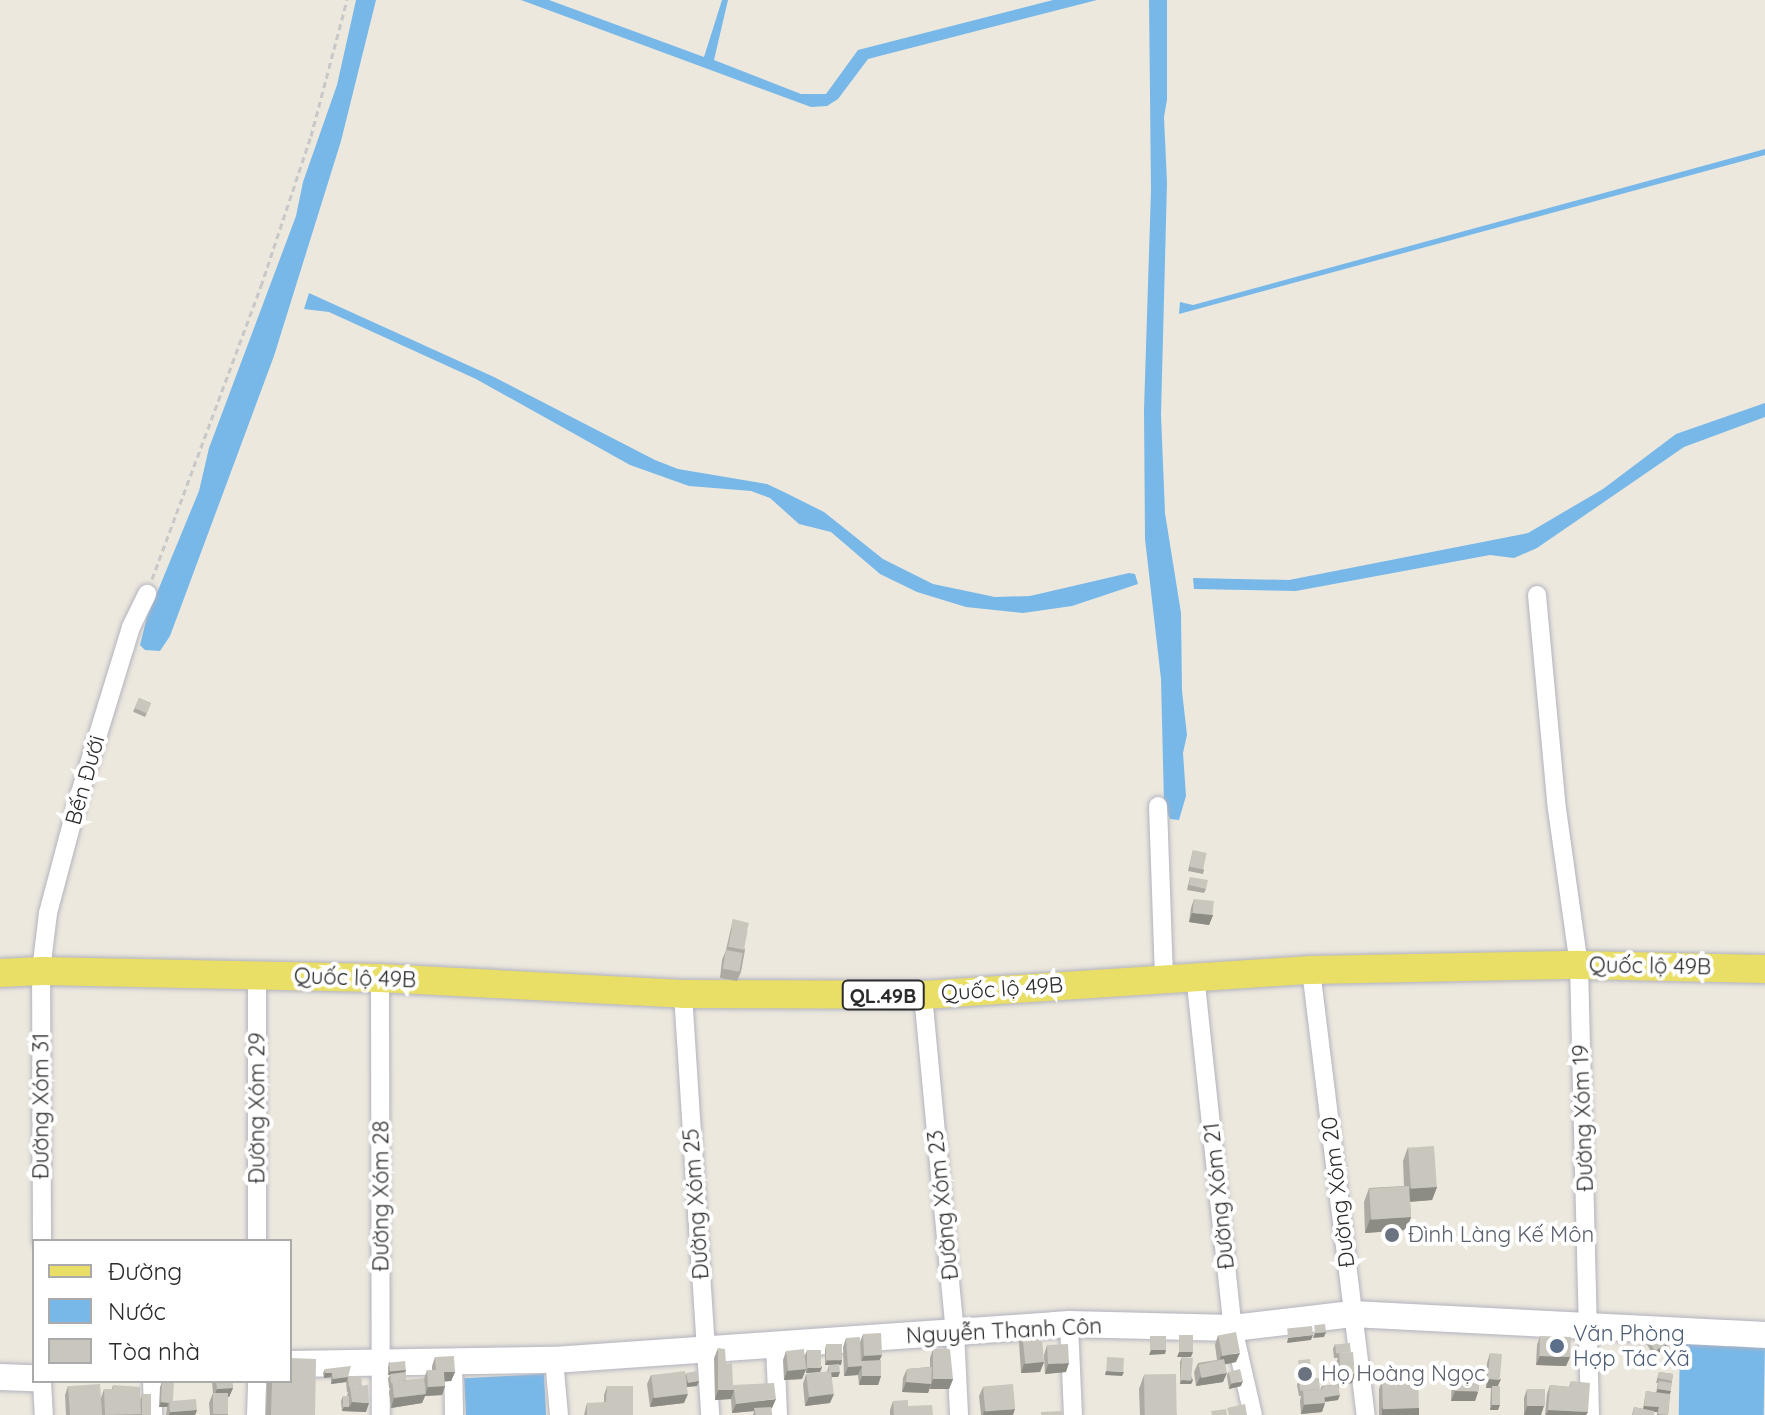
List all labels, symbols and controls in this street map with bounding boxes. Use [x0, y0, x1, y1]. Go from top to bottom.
street label: Bến Đưới [60, 732, 110, 828]
street label: Quốc lộ 49B [1589, 952, 1711, 980]
street label: Quốc lộ 49B [293, 963, 417, 993]
street label: Quốc lộ 49B [940, 972, 1064, 1006]
road number: QL.49B [841, 979, 925, 1011]
street label: Đường Xóm 29 [244, 1032, 270, 1184]
street label: Đường Xóm 31 [28, 1033, 54, 1179]
street label: Đường Xóm 19 [1567, 1044, 1599, 1192]
street label: Đường Xóm 20 [1316, 1115, 1360, 1269]
street label: Đường Xóm 28 [368, 1121, 394, 1271]
street label: Đường Xóm 21 [1198, 1121, 1240, 1271]
street label: Đường Xóm 25 [678, 1128, 714, 1280]
street label: Đường Xóm 23 [922, 1129, 964, 1281]
place label: Đình Làng Kế Môn [1408, 1222, 1594, 1248]
marker: Đình Làng Kế Môn [1383, 1226, 1401, 1244]
legend [32, 1239, 292, 1383]
text: Đường [108, 1256, 182, 1286]
text: Nước [108, 1296, 166, 1326]
street label: Nguyễn Thanh Côn [905, 1313, 1103, 1349]
place label: Văn Phòng Hợp Tác Xã [1573, 1320, 1690, 1372]
text: Tòa nhà [108, 1336, 200, 1366]
marker: Văn Phòng Hợp Tác Xã [1548, 1337, 1566, 1355]
place label: Họ Hoàng Ngọc [1321, 1361, 1485, 1387]
marker: Họ Hoàng Ngọc [1296, 1365, 1314, 1383]

